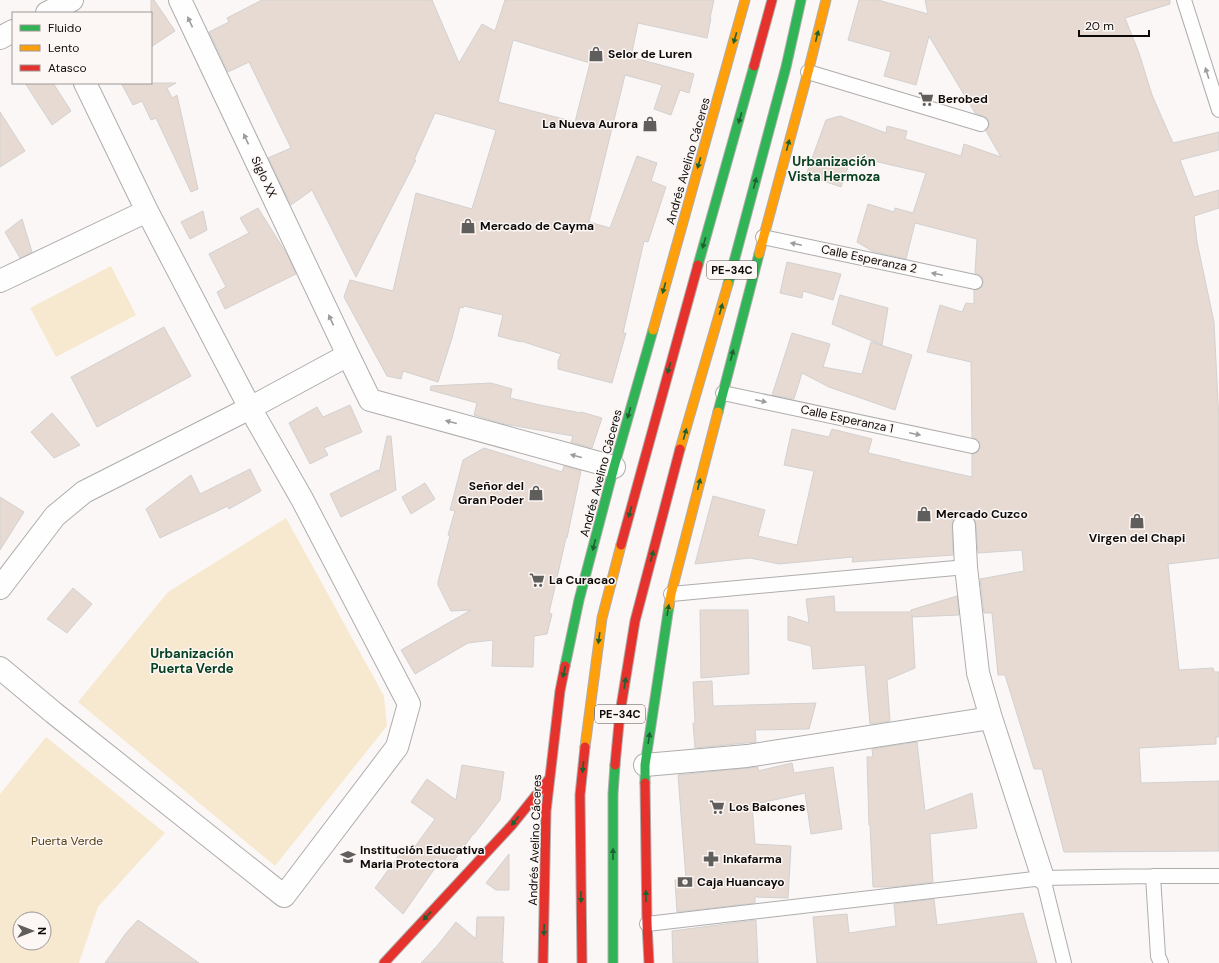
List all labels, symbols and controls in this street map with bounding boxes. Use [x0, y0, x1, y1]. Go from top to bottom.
legend [12, 12, 152, 84]
scale bar [1079, 12, 1149, 38]
one-way arrow [187, 16, 193, 27]
text: 20 m [1085, 18, 1114, 34]
text: Fluido [48, 20, 82, 36]
one-way arrow [814, 30, 820, 42]
one-way arrow [732, 32, 738, 44]
text: Lento [48, 40, 79, 56]
shop icon: Selor de Luren [587, 45, 605, 63]
place label: Selor de Luren [608, 46, 692, 62]
text: Atasco [48, 60, 87, 76]
one-way arrow [1204, 67, 1210, 79]
supermarket icon: Berobed [917, 90, 935, 108]
place label: Berobed [938, 91, 988, 107]
street label: Andrés Avelino Cáceres [662, 96, 714, 226]
one-way arrow [736, 112, 742, 124]
shop icon: La Nueva Aurora [641, 115, 659, 133]
place label: La Nueva Aurora [542, 116, 638, 132]
one-way arrow [243, 133, 249, 145]
one-way arrow [785, 139, 791, 151]
district label: Urbanización Vista Hermoza [788, 153, 880, 185]
street label: Siglo XX [247, 154, 281, 200]
one-way arrow [696, 156, 702, 169]
one-way arrow [752, 177, 758, 189]
shop icon: Mercado de Cayma [459, 217, 477, 235]
place label: Mercado de Cayma [480, 218, 594, 234]
one-way arrow [701, 237, 707, 249]
one-way arrow [790, 241, 802, 247]
street label: Calle Esperanza 2 [820, 241, 918, 277]
road number: PE-34C [707, 261, 757, 279]
one-way arrow [931, 270, 943, 276]
one-way arrow [661, 282, 667, 294]
one-way arrow [718, 302, 724, 314]
one-way arrow [328, 314, 334, 326]
one-way arrow [730, 349, 736, 361]
one-way arrow [666, 362, 672, 375]
one-way arrow [755, 398, 767, 404]
street label: Calle Esperanza 1 [799, 401, 895, 437]
street label: Andrés Avelino Cáceres [576, 407, 626, 539]
one-way arrow [626, 407, 632, 419]
one-way arrow [445, 419, 457, 425]
one-way arrow [682, 427, 688, 439]
one-way arrow [909, 431, 921, 437]
one-way arrow [570, 453, 582, 459]
one-way arrow [696, 477, 702, 489]
place label: Señor del Gran Poder [458, 478, 524, 508]
shop icon: Señor del Gran Poder [527, 484, 545, 502]
shop icon: Mercado Cuzco [915, 505, 933, 523]
one-way arrow [627, 506, 633, 518]
place label: Mercado Cuzco [936, 506, 1028, 522]
shop icon: Virgen del Chapi [1128, 512, 1146, 530]
place label: Virgen del Chapi [1089, 530, 1185, 546]
one-way arrow [590, 539, 596, 551]
one-way arrow [649, 550, 655, 562]
supermarket icon: La Curacao [528, 571, 546, 589]
place label: La Curacao [549, 572, 615, 588]
one-way arrow [665, 604, 671, 616]
one-way arrow [596, 632, 602, 644]
district label: Urbanización Puerta Verde [150, 645, 234, 677]
one-way arrow [560, 665, 566, 678]
one-way arrow [622, 677, 628, 689]
road number: PE-34C [595, 705, 645, 723]
one-way arrow [646, 732, 652, 744]
one-way arrow [580, 761, 586, 773]
street label: Andrés Avelino Cáceres [525, 774, 545, 906]
supermarket icon: Los Balcones [708, 798, 726, 816]
place label: Los Balcones [729, 799, 805, 815]
one-way arrow [511, 815, 520, 826]
park label: Puerta Verde [31, 833, 103, 849]
place label: Institución Educativa Maria Protectora [360, 842, 485, 872]
one-way arrow [610, 847, 616, 860]
school or university icon: Institución Educativa Maria Protectora [339, 848, 357, 866]
pharmacy icon: Inkafarma [702, 850, 720, 868]
place label: Inkafarma [723, 851, 782, 867]
bank icon: Caja Huancayo [676, 873, 694, 891]
place label: Caja Huancayo [697, 874, 785, 890]
one-way arrow [643, 889, 649, 902]
one-way arrow [578, 891, 585, 903]
north arrow [12, 911, 52, 951]
one-way arrow [422, 911, 432, 921]
one-way arrow [541, 924, 547, 937]
text: N [35, 927, 49, 935]

